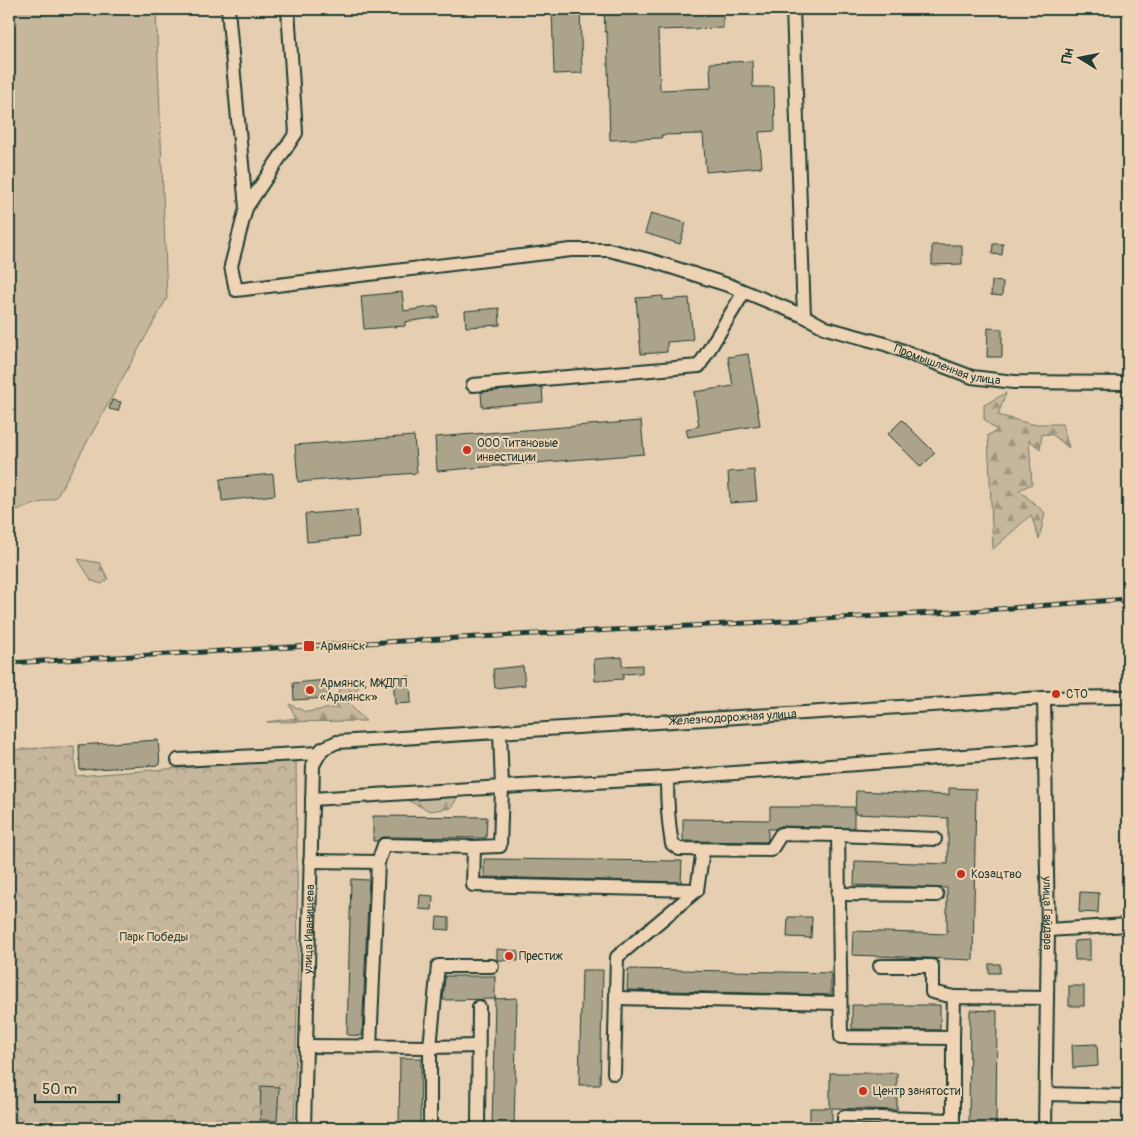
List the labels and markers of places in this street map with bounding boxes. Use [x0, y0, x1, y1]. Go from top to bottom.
place label: ООО Титановые инвестиции [477, 436, 558, 465]
marker: ООО Титановые инвестиции [461, 444, 473, 456]
marker: Армянск [302, 639, 316, 653]
place label: Армянск [320, 639, 365, 654]
place label: Армянск, МЖДПП «Армянск» [320, 676, 407, 705]
marker: Армянск, МЖДПП «Армянск» [304, 684, 316, 696]
place label: СТО [1066, 687, 1088, 702]
marker: СТО [1050, 688, 1062, 700]
place label: Козацтво [971, 867, 1022, 882]
marker: Козацтво [955, 868, 967, 880]
place label: Престиж [519, 949, 563, 964]
marker: Престиж [503, 950, 515, 962]
place label: Центр занятости [873, 1084, 961, 1099]
marker: Центр занятости [857, 1085, 869, 1097]

